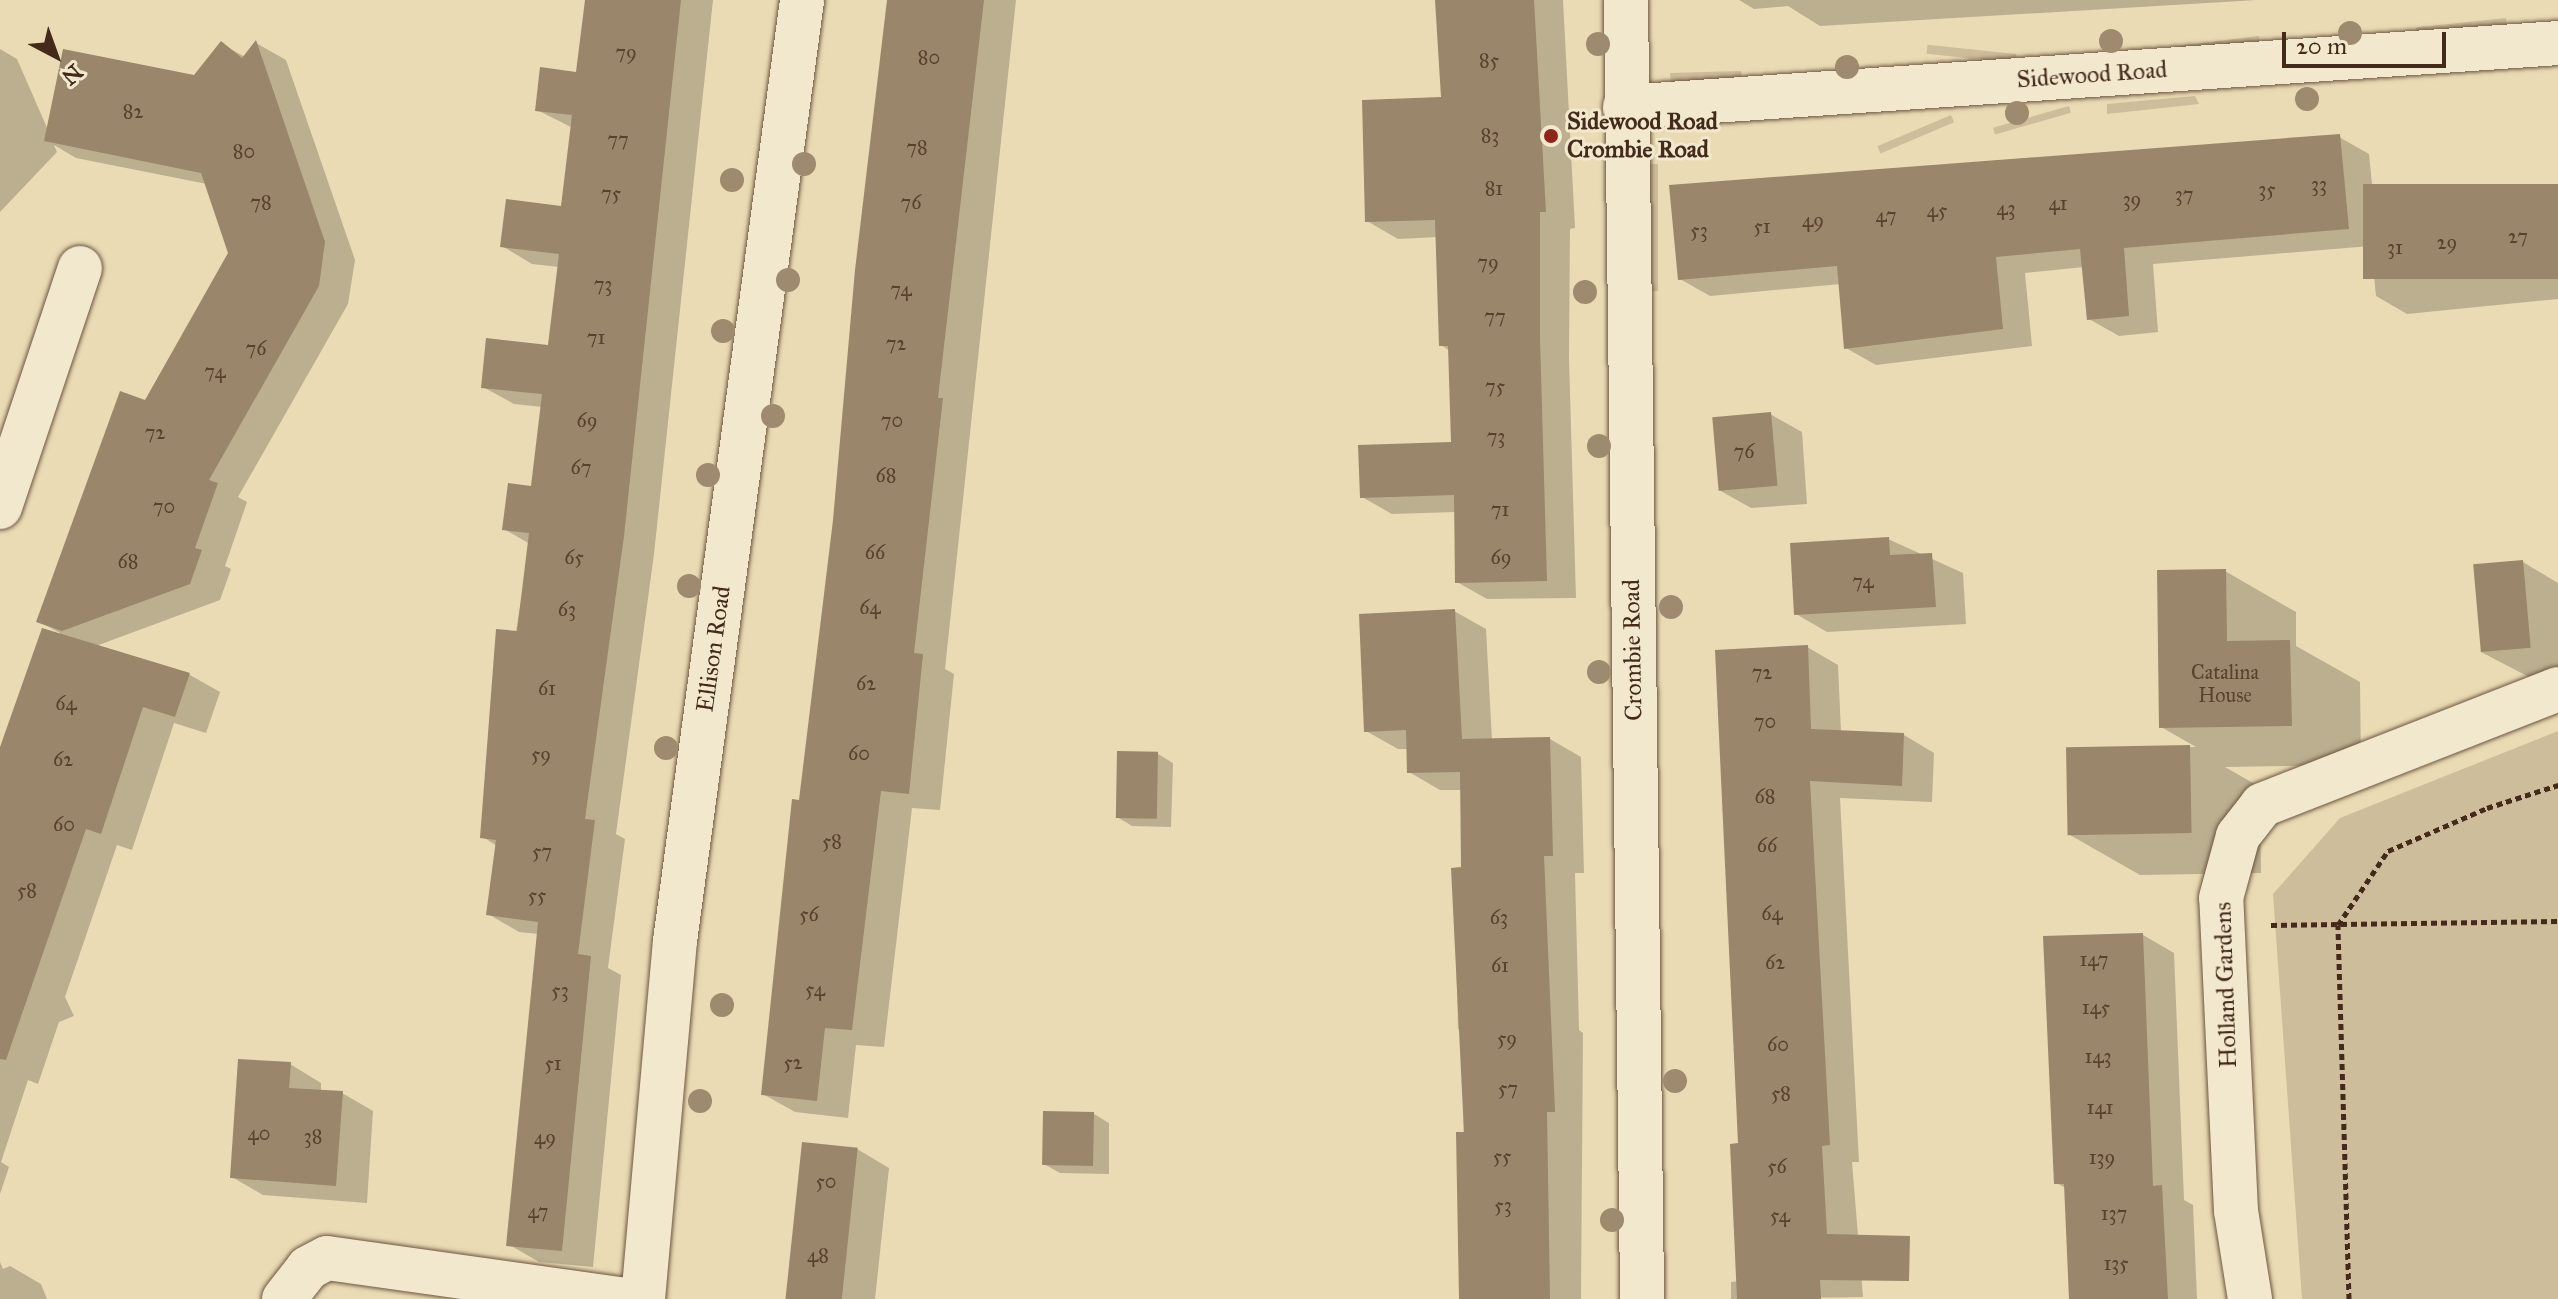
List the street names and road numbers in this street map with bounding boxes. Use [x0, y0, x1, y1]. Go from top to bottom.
street label: Sidewood Road [2016, 55, 2168, 95]
street label: Crombie Road [1617, 579, 1649, 721]
street label: Ellison Road [691, 584, 737, 714]
street label: Holland Gardens [2209, 901, 2243, 1069]

